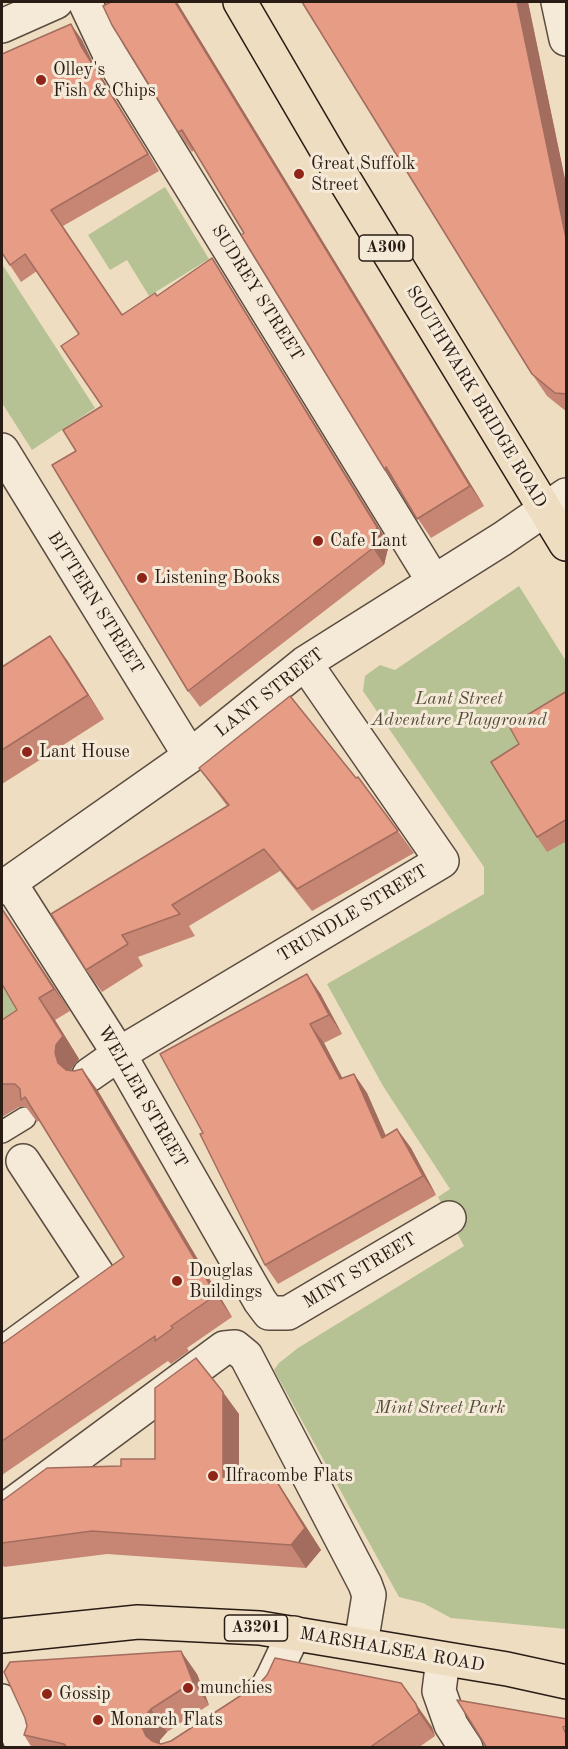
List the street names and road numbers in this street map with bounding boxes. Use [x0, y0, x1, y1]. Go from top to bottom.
street label: SUDREY STREET [206, 221, 308, 365]
road number: A300 [359, 235, 413, 261]
street label: SOUTHWARK BRIDGE ROAD [401, 282, 551, 512]
street label: BITTERN STREET [42, 528, 148, 678]
street label: LANT STREET [211, 644, 329, 742]
street label: TRUNDLE STREET [274, 861, 432, 967]
street label: WELLER STREET [92, 1022, 192, 1172]
street label: MINT STREET [299, 1229, 421, 1313]
road number: A3201 [224, 1615, 288, 1641]
street label: MARSHALSEA ROAD [298, 1623, 486, 1677]

